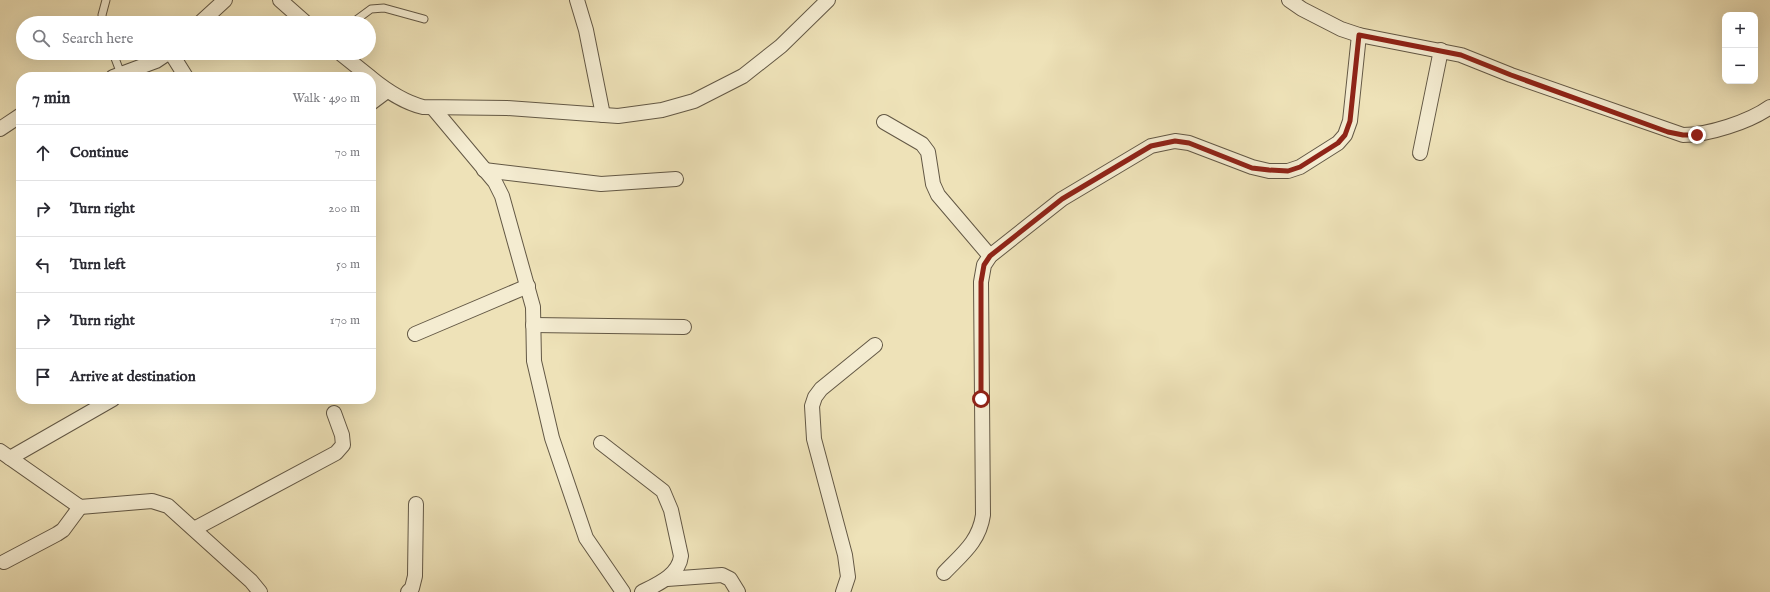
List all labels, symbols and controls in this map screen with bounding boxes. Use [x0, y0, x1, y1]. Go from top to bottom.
map controls [1722, 12, 1758, 84]
button: + [1722, 12, 1758, 48]
search box [16, 16, 376, 60]
icon: search [30, 27, 52, 49]
text: Search here [62, 29, 133, 48]
button: − [1722, 48, 1758, 84]
text: 7 min [32, 88, 70, 109]
text: Walk · 490 m [292, 90, 360, 107]
route end [1688, 126, 1706, 144]
icon: ahead [32, 142, 54, 164]
text: Continue [70, 143, 128, 162]
text: 70 m [335, 144, 360, 161]
icon: right [32, 198, 54, 220]
text: Turn right [70, 199, 135, 218]
text: 200 m [328, 200, 360, 217]
icon: left [32, 254, 54, 276]
text: Turn left [70, 255, 126, 274]
text: 50 m [336, 256, 360, 273]
icon: right [32, 310, 54, 332]
text: Turn right [70, 311, 135, 330]
text: 170 m [330, 312, 360, 329]
icon: arrive [32, 366, 54, 388]
text: Arrive at destination [70, 367, 196, 386]
route start [972, 390, 990, 408]

